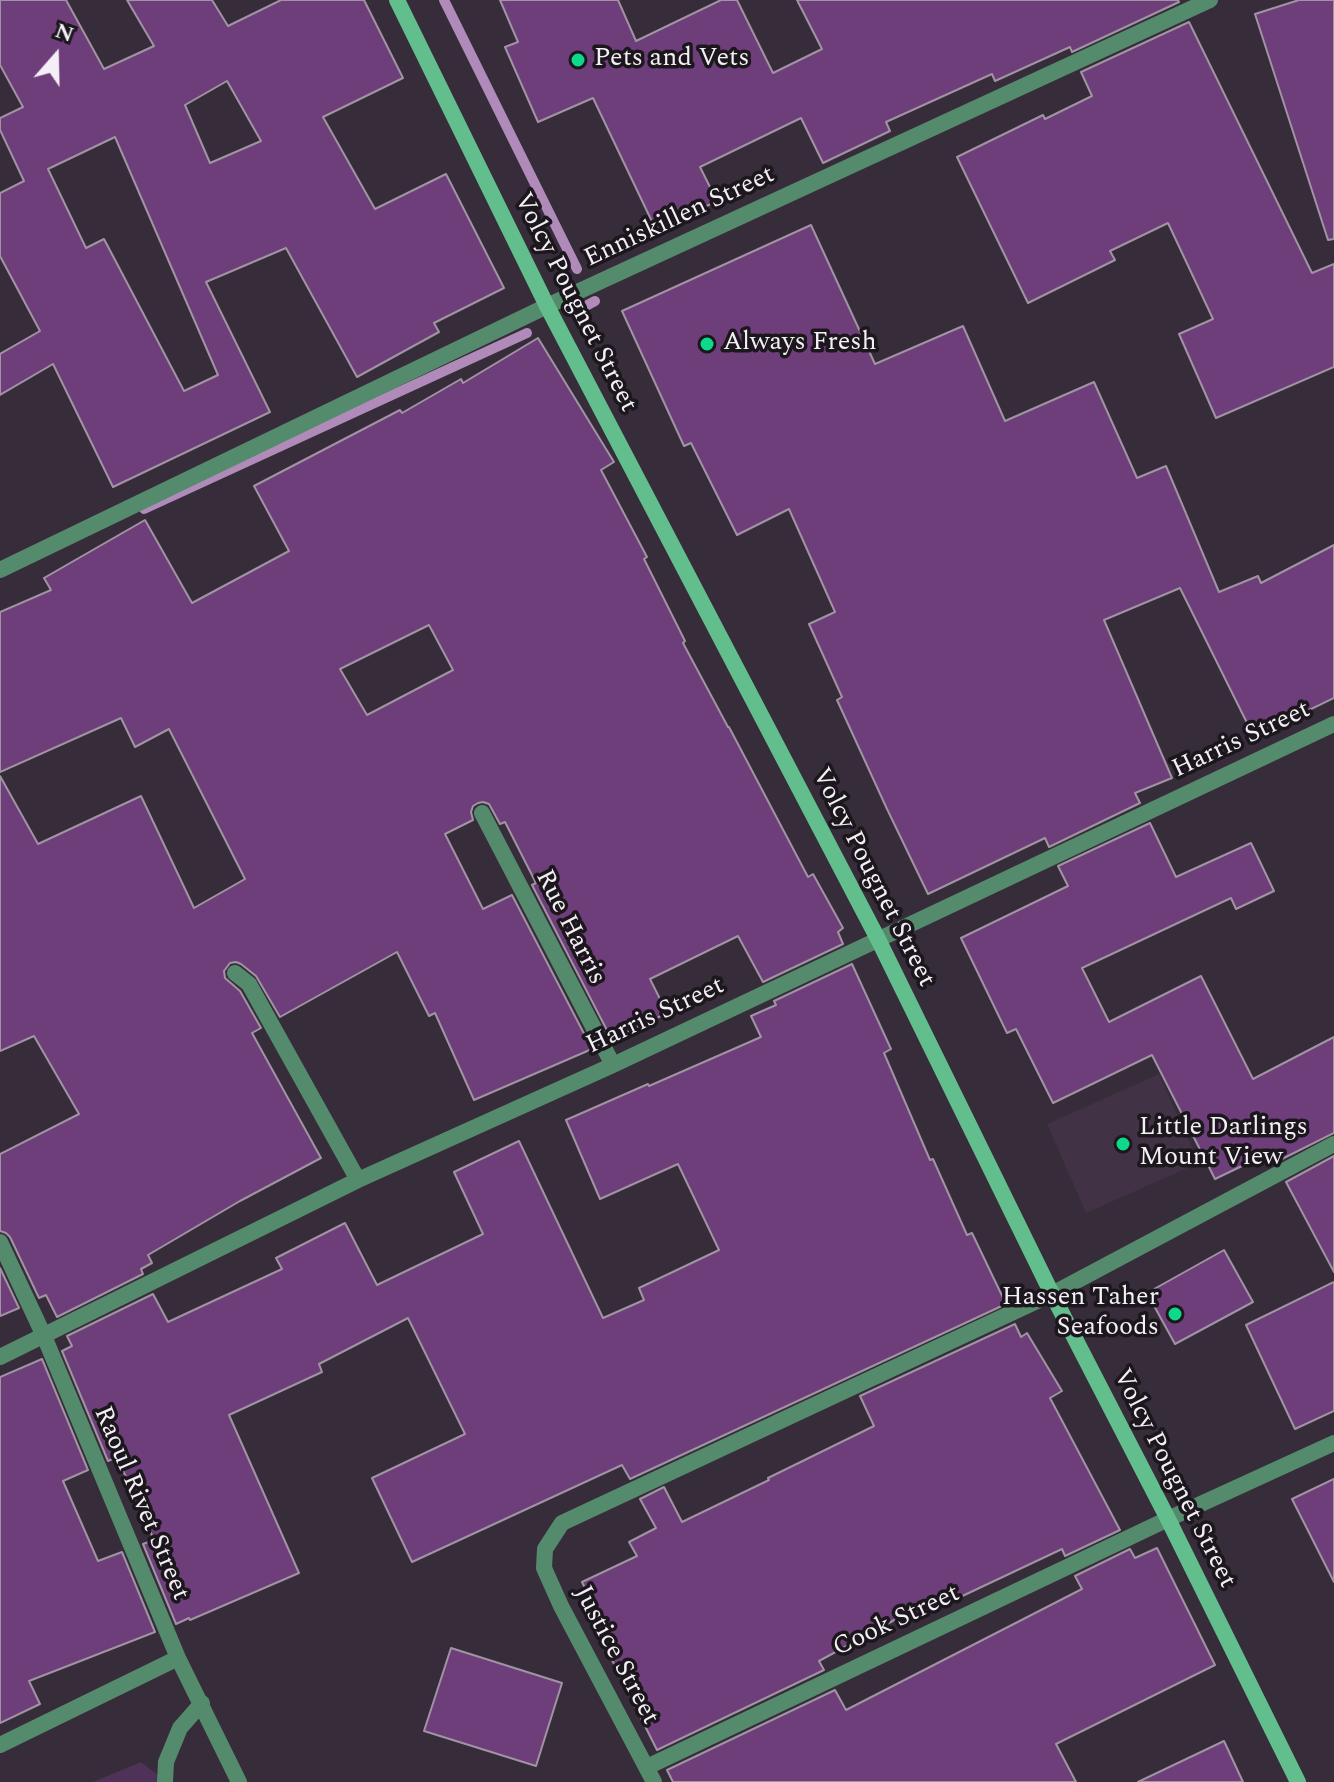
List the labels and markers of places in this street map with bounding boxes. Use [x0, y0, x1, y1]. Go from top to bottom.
place label: Pets and Vets [594, 44, 749, 76]
marker: Pets and Vets [569, 51, 587, 69]
place label: Always Fresh [723, 328, 877, 360]
marker: Always Fresh [698, 335, 716, 353]
place label: Little Darlings Mount View [1139, 1113, 1308, 1174]
marker: Little Darlings Mount View [1114, 1135, 1132, 1153]
place label: Hassen Taher Seafoods [1002, 1283, 1159, 1344]
marker: Hassen Taher Seafoods [1166, 1305, 1184, 1323]

